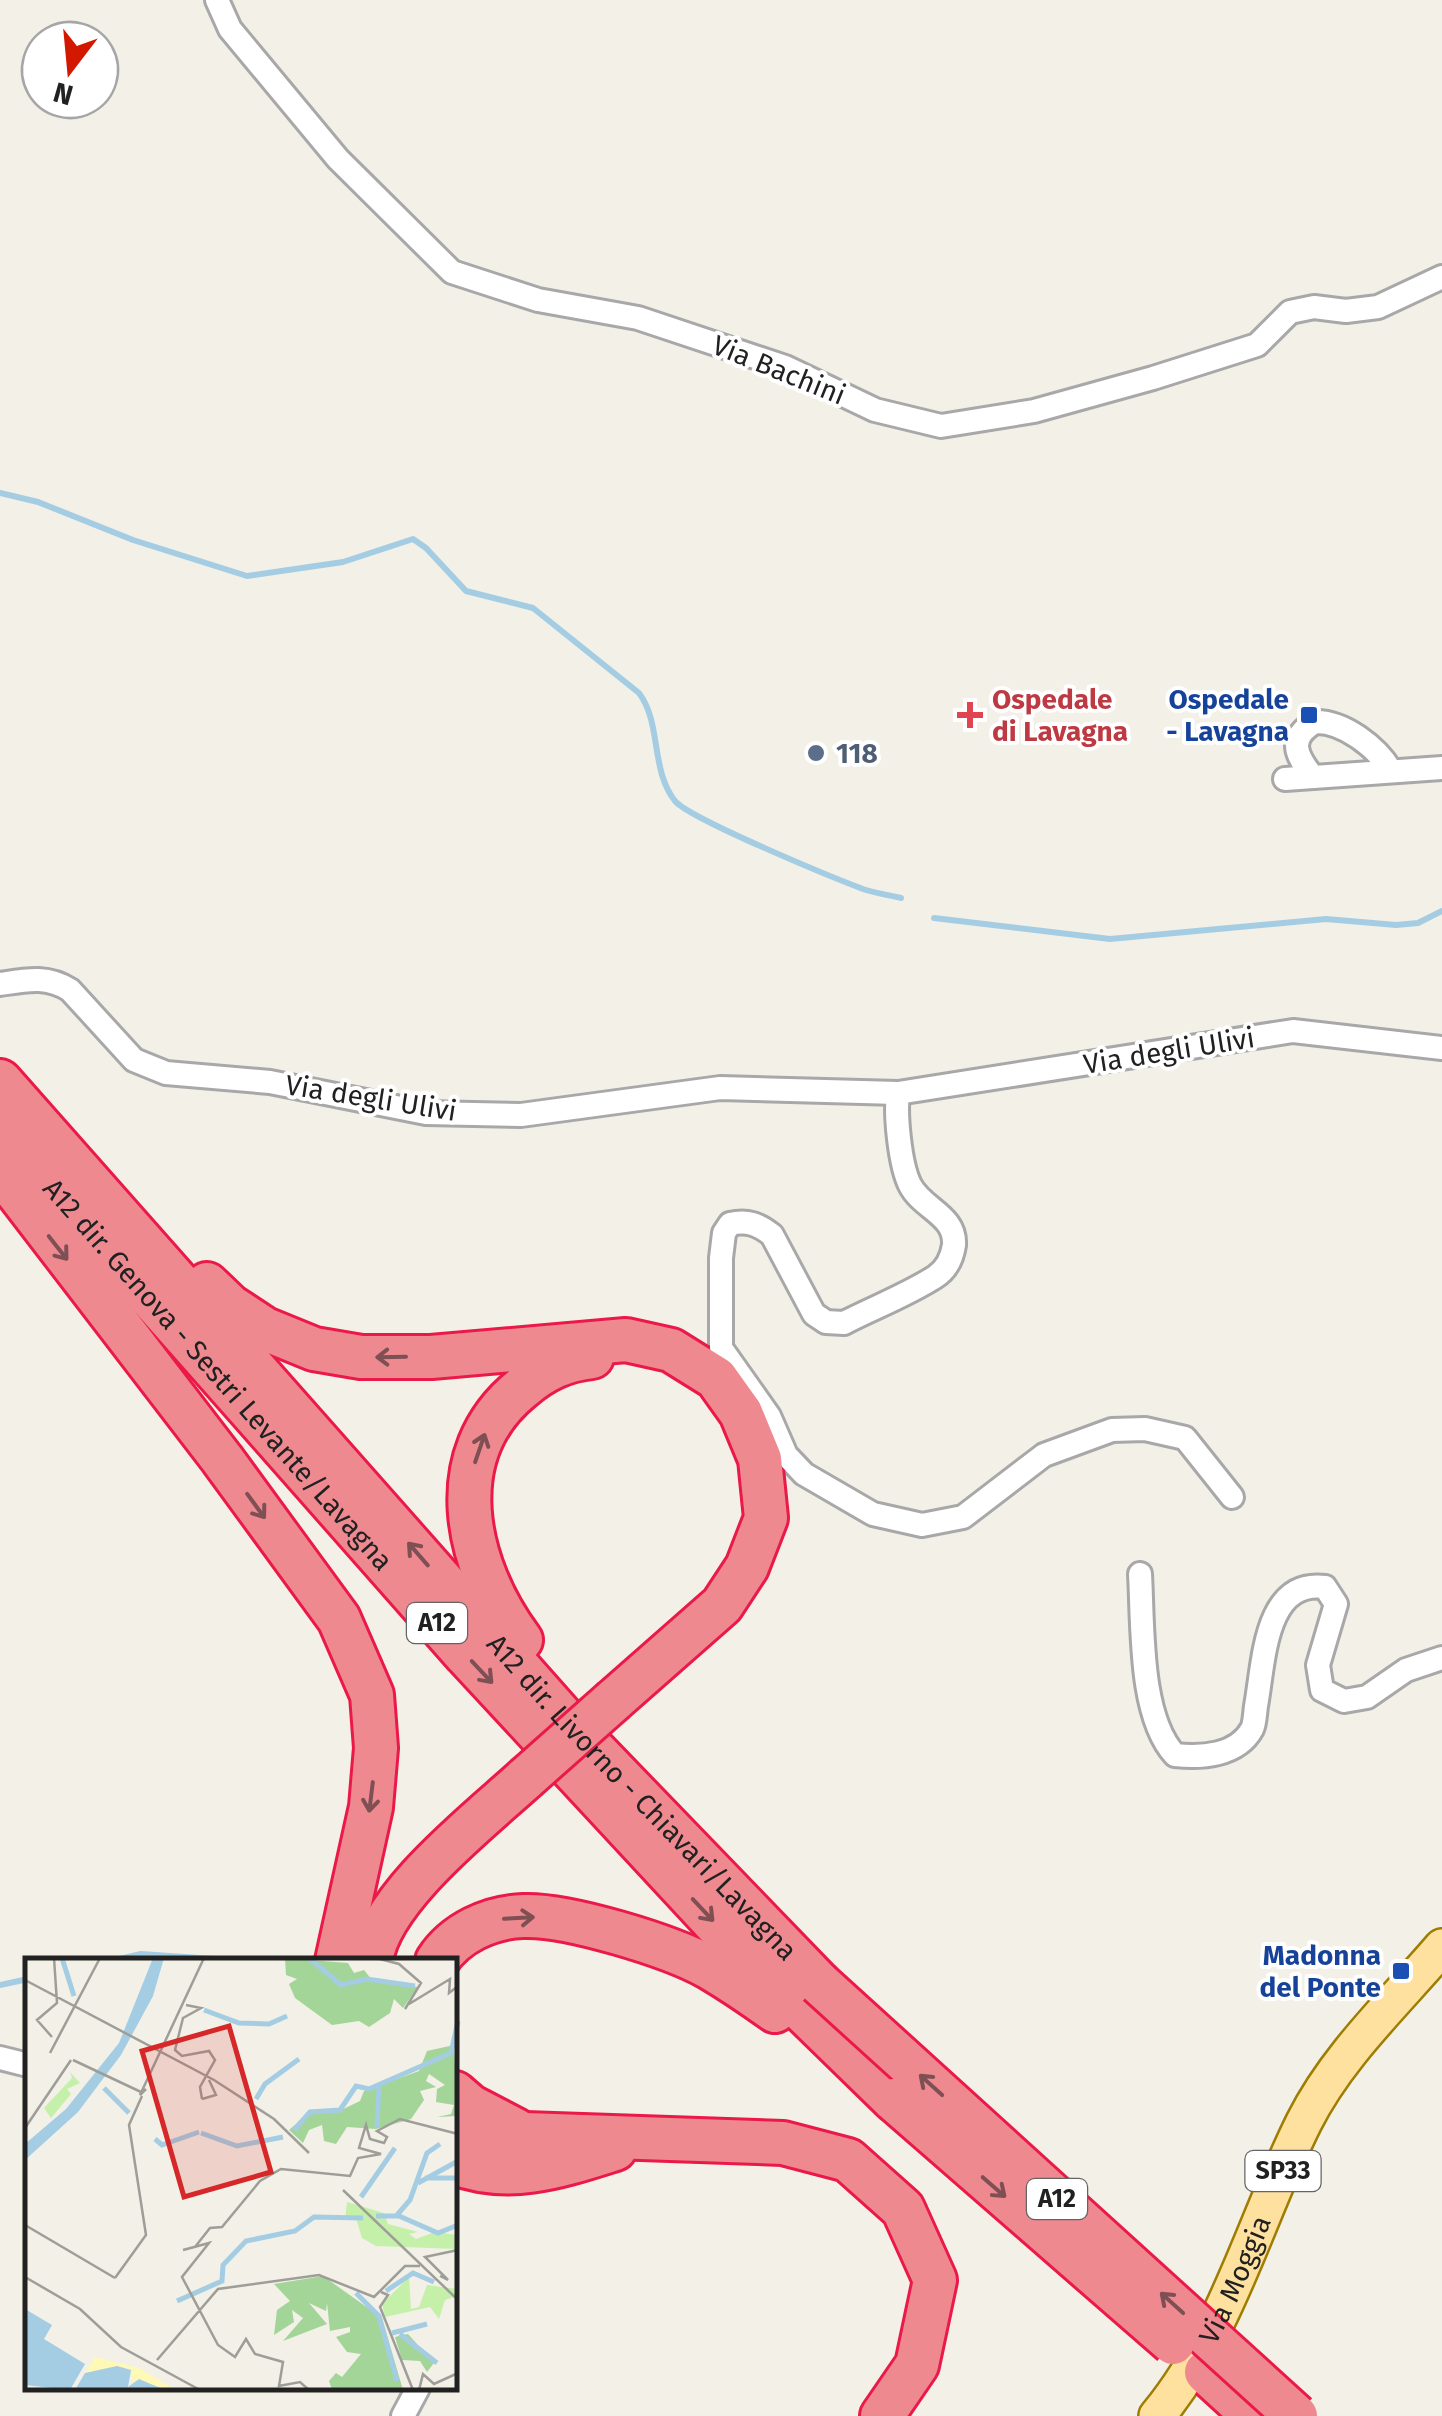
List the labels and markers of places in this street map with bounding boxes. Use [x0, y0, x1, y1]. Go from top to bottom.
place label: Ospedale di Lavagna [992, 683, 1128, 748]
place label: Ospedale - Lavagna [1166, 683, 1289, 748]
marker: Ospedale di Lavagna [957, 702, 983, 728]
marker: Ospedale - Lavagna [1298, 704, 1320, 726]
place label: 118 [836, 737, 878, 770]
marker: 118 [805, 742, 827, 764]
place label: Madonna del Ponte [1260, 1939, 1381, 2004]
marker: Madonna del Ponte [1390, 1960, 1412, 1982]

